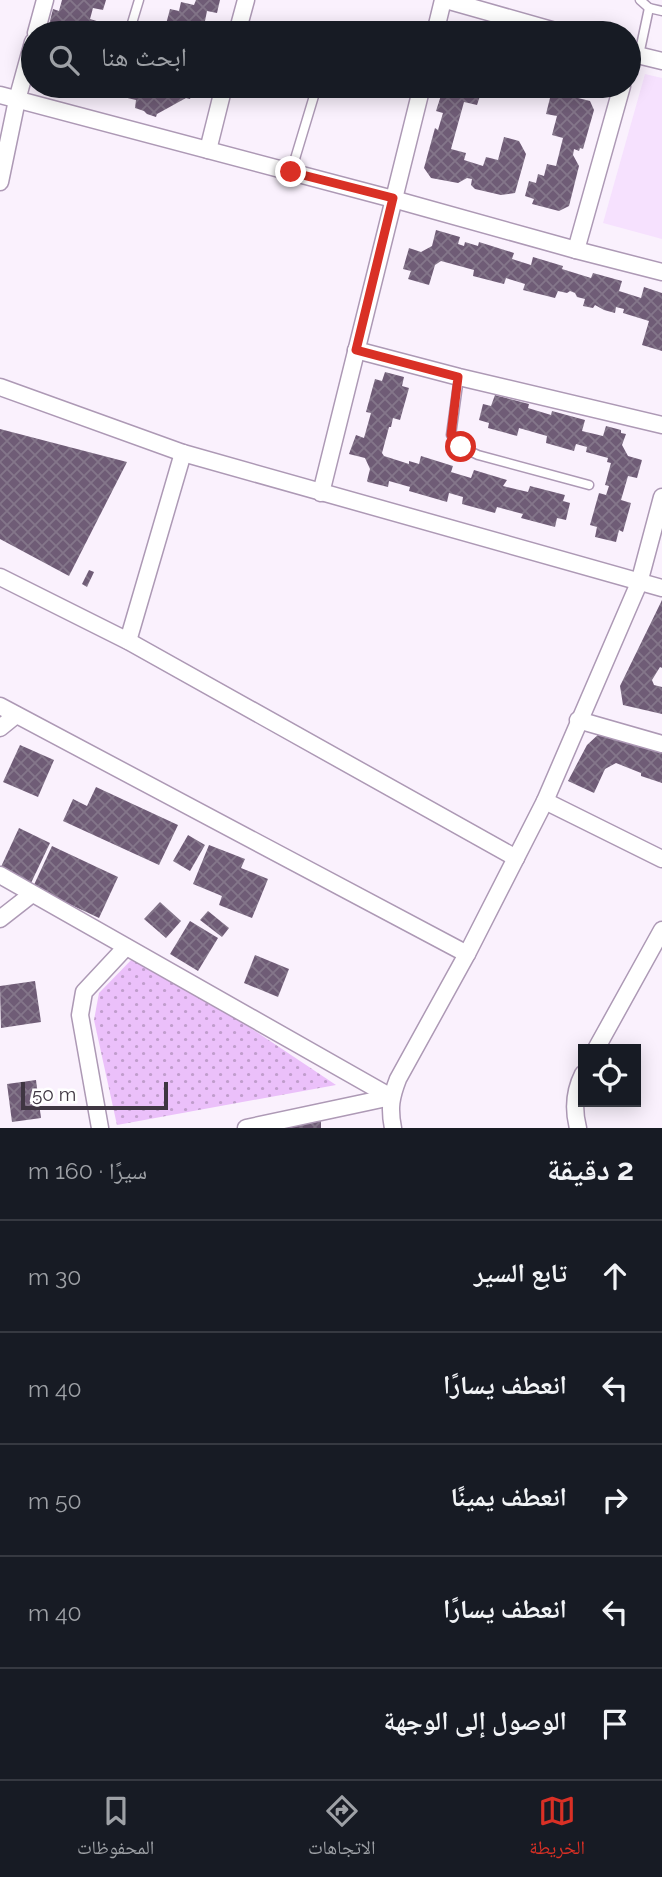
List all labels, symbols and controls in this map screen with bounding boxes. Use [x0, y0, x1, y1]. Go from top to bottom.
search box [21, 21, 641, 98]
icon: search [45, 41, 83, 79]
text: ابحث هنا [101, 42, 187, 72]
route end [275, 156, 306, 187]
route start [445, 431, 476, 462]
map controls [578, 1044, 641, 1107]
button: locate [578, 1044, 641, 1107]
scale bar [21, 1079, 168, 1111]
text: 50 m [32, 1083, 76, 1105]
text: 2 دقيقة [547, 1152, 634, 1187]
text: سيرًا · 160 m [28, 1157, 147, 1184]
icon: ahead [596, 1257, 634, 1295]
text: تابع السير [474, 1258, 567, 1288]
text: 30 m [28, 1263, 81, 1290]
icon: left [596, 1369, 634, 1407]
text: انعطف يسارًا [443, 1370, 567, 1400]
text: 40 m [28, 1375, 82, 1402]
icon: right [596, 1481, 634, 1519]
text: انعطف يمينًا [450, 1482, 567, 1512]
text: 50 m [28, 1487, 82, 1514]
icon: left [596, 1593, 634, 1631]
text: انعطف يسارًا [443, 1594, 567, 1624]
text: 40 m [28, 1599, 82, 1626]
icon: arrive [596, 1705, 634, 1743]
text: الوصول إلى الوجهة [384, 1706, 567, 1736]
tab: المحفوظات [77, 1792, 154, 1866]
tab: الاتجاهات [308, 1792, 375, 1866]
tab: الخريطة [529, 1792, 585, 1866]

